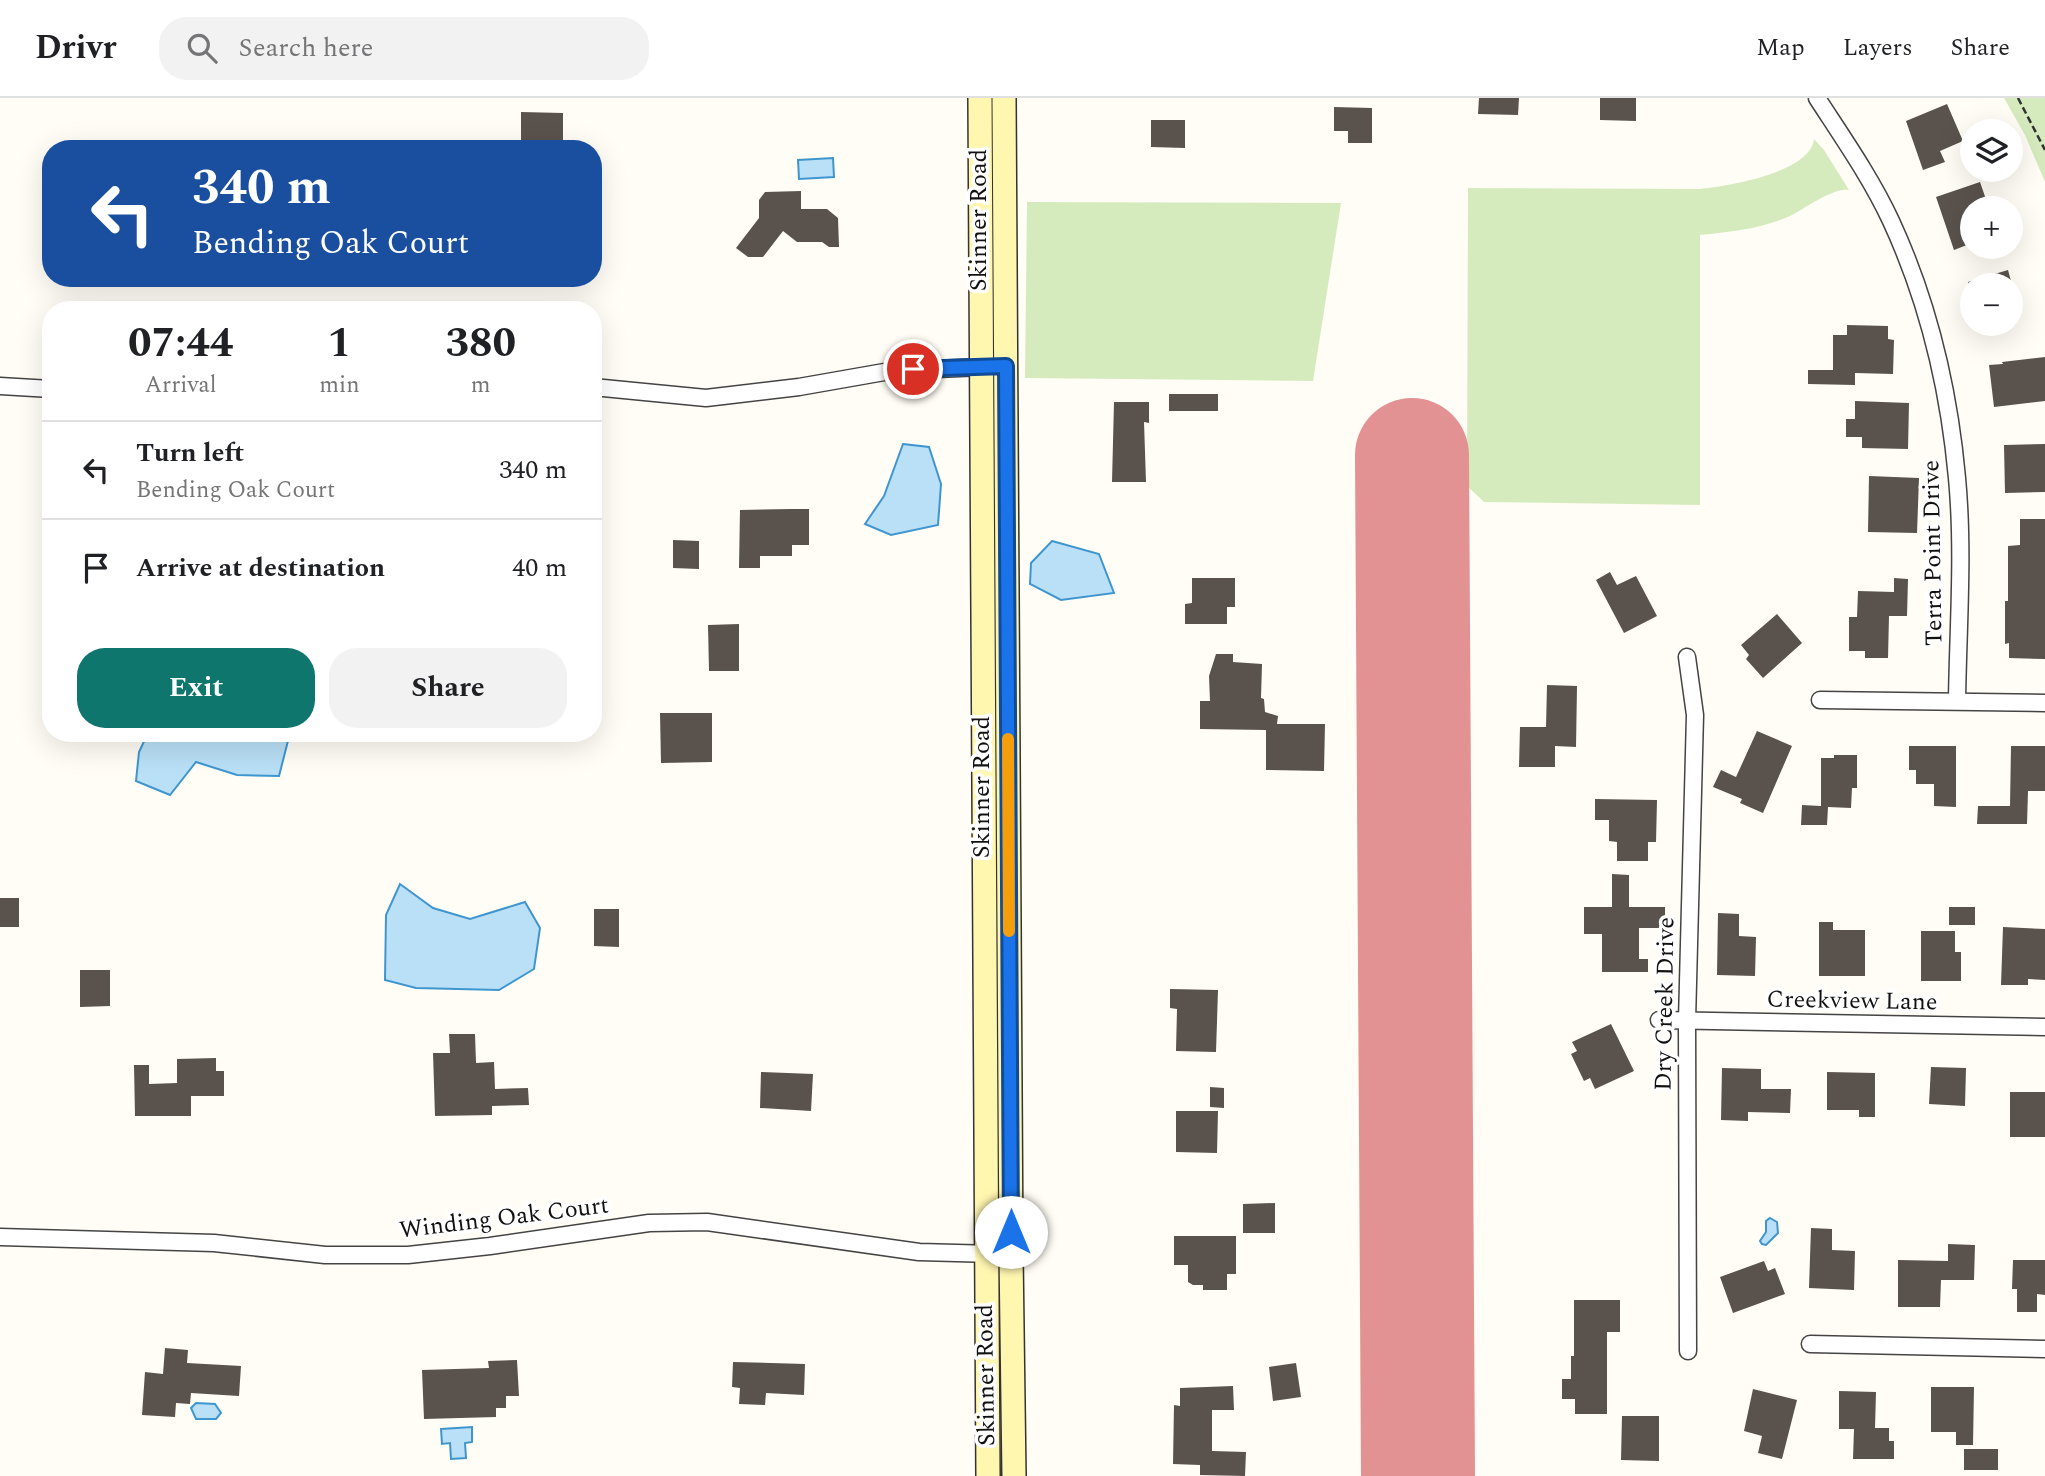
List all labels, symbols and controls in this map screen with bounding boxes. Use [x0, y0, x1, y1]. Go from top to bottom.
search box [159, 17, 649, 80]
text: Drivr [35, 23, 117, 73]
text: Search here [239, 28, 373, 68]
icon: search [183, 29, 221, 67]
text: Map [1756, 30, 1805, 66]
text: Layers [1843, 30, 1913, 66]
text: Share [1951, 30, 2010, 66]
map controls [1960, 119, 2023, 336]
button: layers [1960, 119, 2023, 182]
street label: Skinner Road [961, 149, 997, 291]
text: 340 m [192, 151, 331, 226]
icon: left [77, 168, 168, 259]
button: + [1960, 196, 2023, 259]
text: Bending Oak Court [192, 219, 469, 268]
button: − [1960, 273, 2023, 336]
text: 07:44 [128, 312, 233, 375]
text: 1 [328, 312, 351, 375]
text: 380 [445, 312, 516, 375]
pin [883, 339, 943, 399]
icon: arrive [894, 350, 932, 388]
text: Arrival [145, 368, 216, 403]
text: min [319, 368, 360, 403]
text: m [471, 368, 491, 403]
text: Turn left [136, 433, 244, 473]
text: 340 m [499, 450, 567, 490]
icon: left [77, 451, 115, 489]
street label: Terra Point Drive [1913, 460, 1953, 646]
text: Bending Oak Court [136, 473, 335, 508]
text: Arrive at destination [136, 548, 385, 588]
text: 40 m [512, 548, 567, 588]
icon: arrive [77, 549, 115, 587]
button: Exit [77, 648, 315, 728]
button: Share [329, 648, 567, 728]
street label: Skinner Road [964, 716, 1000, 858]
street label: Dry Creek Drive [1645, 917, 1685, 1091]
street label: Creekview Lane [1766, 982, 1938, 1020]
street label: Winding Oak Court [397, 1187, 611, 1249]
position arrow [974, 1195, 1048, 1269]
street label: Skinner Road [967, 1304, 1005, 1446]

